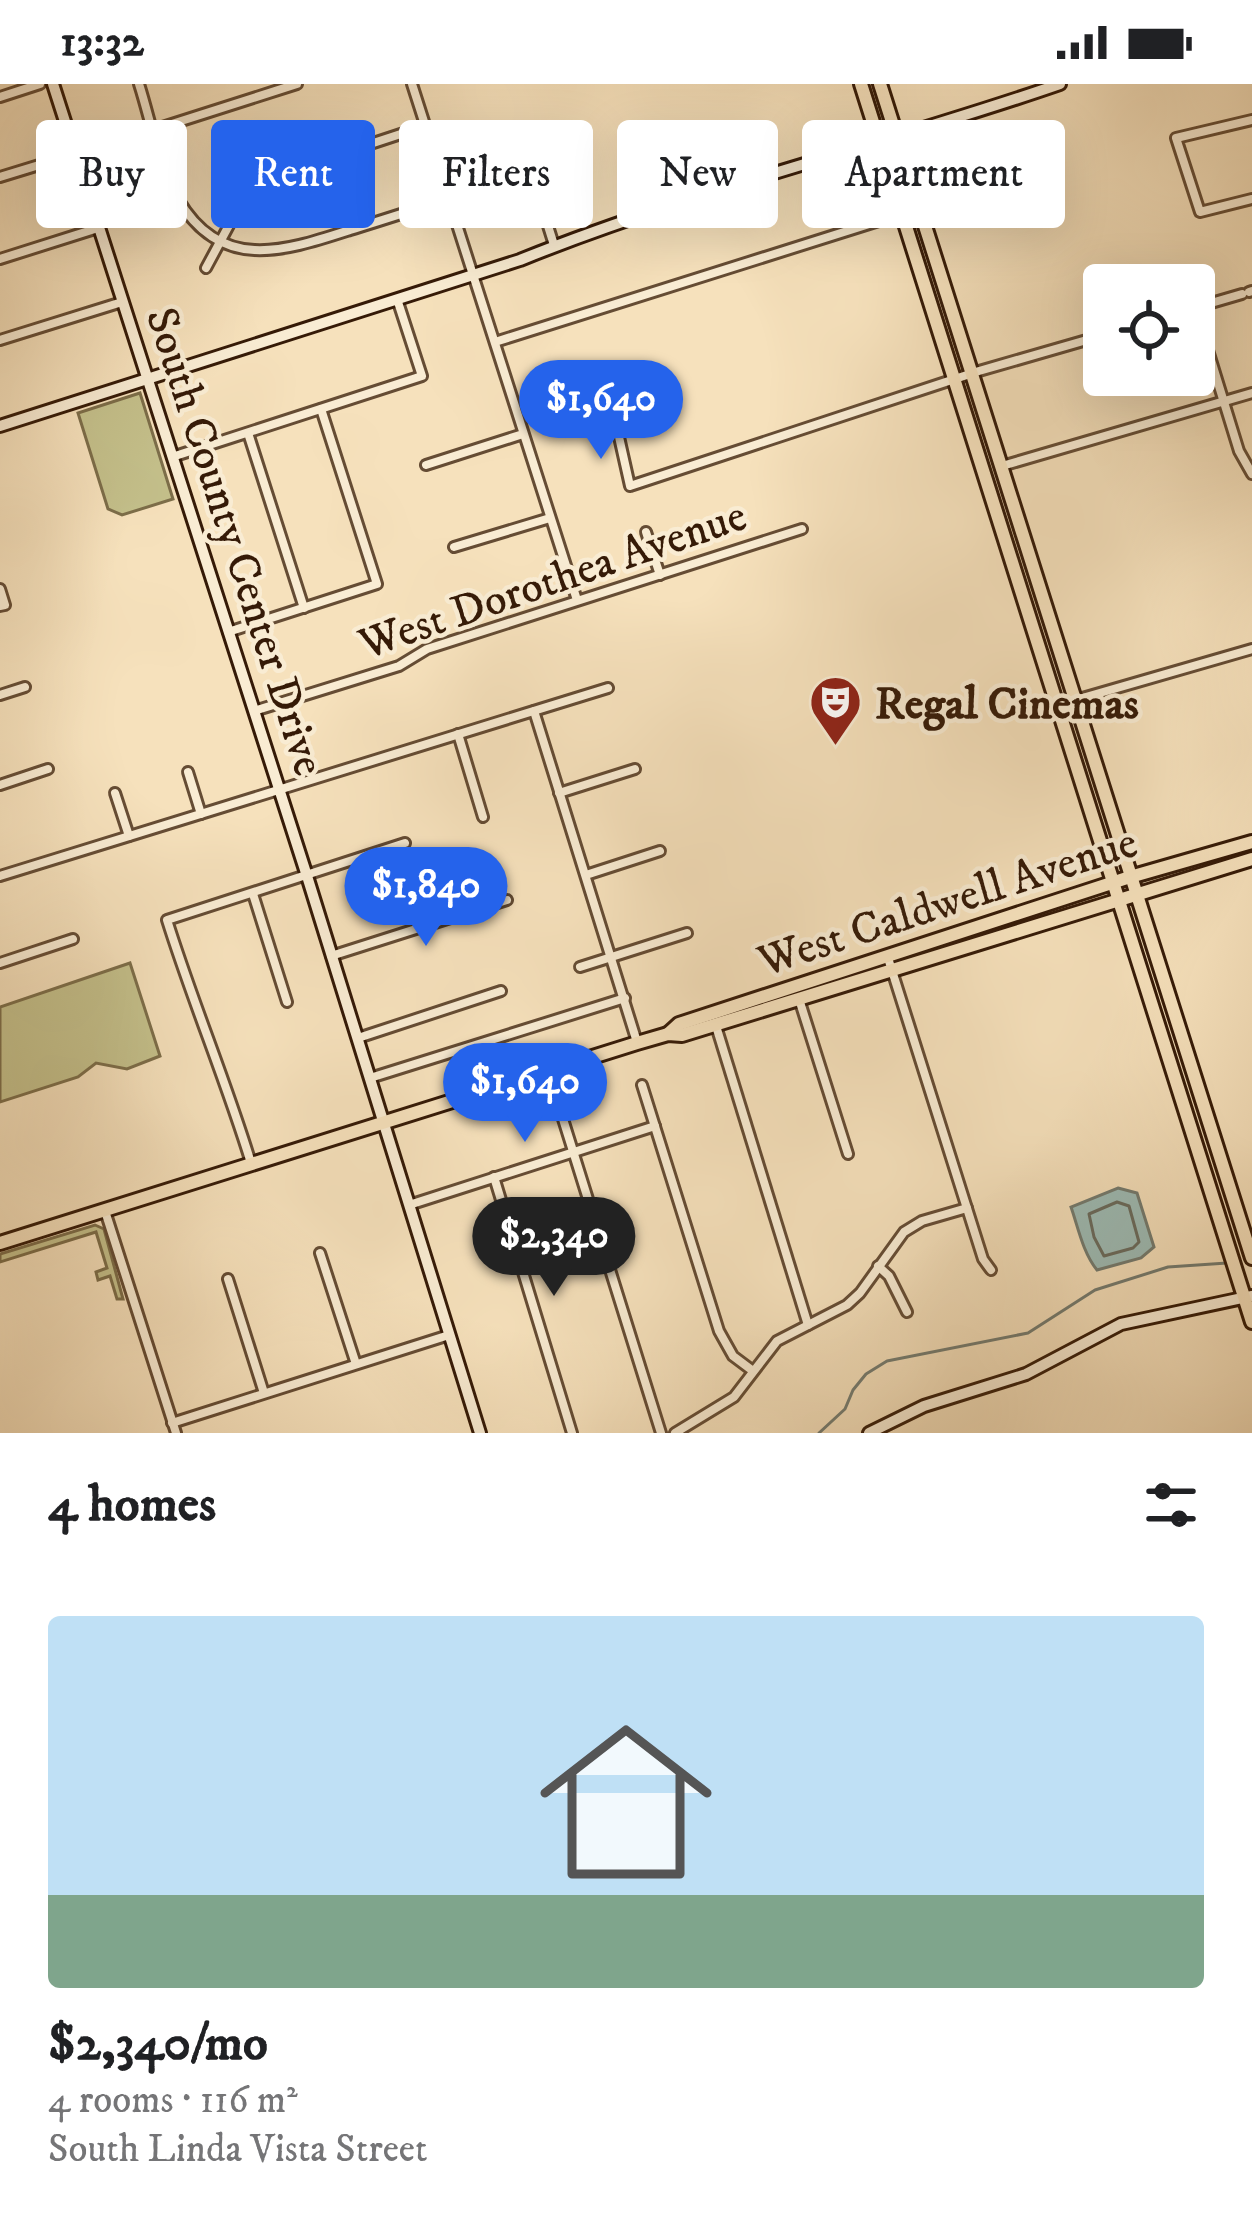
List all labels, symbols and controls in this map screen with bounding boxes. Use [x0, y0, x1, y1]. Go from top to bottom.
text: 13:32 [60, 14, 144, 70]
chip: Buy [36, 120, 187, 228]
chip: Rent [211, 120, 375, 228]
chip: Filters [399, 120, 593, 228]
chip: New [617, 120, 778, 228]
chip: Apartment [802, 120, 1065, 228]
map controls [1083, 264, 1215, 396]
button: locate [1083, 264, 1215, 396]
street label: South County Center Drive [132, 301, 336, 783]
pin: $1,640 [503, 360, 699, 462]
text: $1,640 [546, 374, 656, 423]
street label: West Dorothea Avenue [351, 488, 754, 674]
theatre icon: Regal Cinemas [808, 674, 864, 748]
place label: Regal Cinemas [875, 677, 1139, 733]
street label: West Caldwell Avenue [750, 815, 1145, 991]
pin: $1,840 [328, 847, 524, 949]
text: $1,840 [371, 861, 481, 910]
pin: $1,640 [427, 1043, 623, 1145]
text: $1,640 [470, 1057, 580, 1106]
pin: $2,340 [456, 1197, 652, 1299]
text: $2,340 [499, 1211, 609, 1260]
icon: filters [1138, 1472, 1204, 1538]
text: 4 homes [48, 1473, 216, 1537]
icon: home [518, 1694, 734, 1910]
text: $2,340/mo [48, 2012, 268, 2076]
text: 4 rooms · 116 m² [48, 2076, 298, 2125]
text: South Linda Vista Street [48, 2125, 428, 2174]

